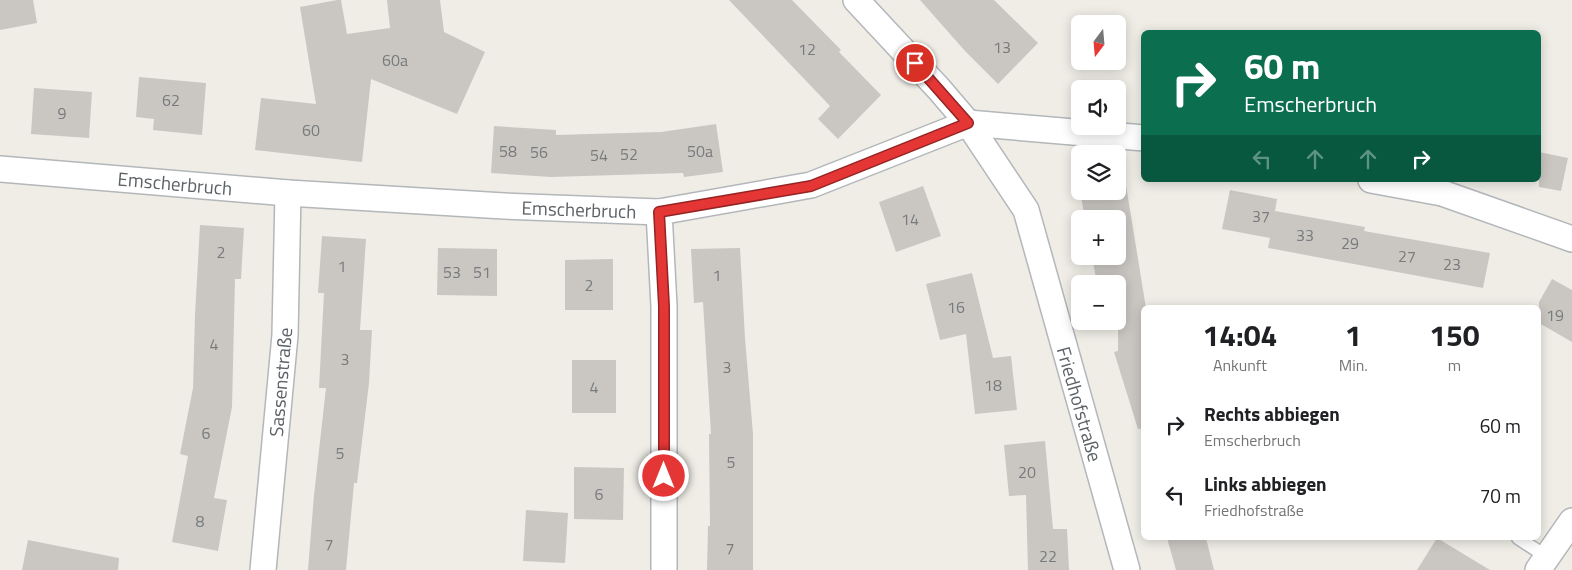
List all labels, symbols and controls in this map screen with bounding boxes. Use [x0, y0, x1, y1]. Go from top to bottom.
north arrow [1071, 15, 1126, 70]
map controls [1071, 15, 1126, 330]
house number: 13 [993, 35, 1011, 59]
house number: 12 [798, 37, 816, 61]
text: 60 m [1244, 39, 1320, 93]
pin [894, 42, 936, 84]
house number: 60a [382, 48, 408, 72]
icon: arrive [901, 49, 929, 77]
icon: right [1161, 50, 1226, 115]
button: sound [1071, 80, 1126, 135]
text: Emscherbruch [1244, 87, 1377, 121]
house number: 62 [162, 88, 180, 112]
house number: 9 [58, 101, 67, 125]
house number: 60 [302, 118, 320, 142]
house number: 58 [499, 139, 517, 163]
house number: 50a [687, 139, 713, 163]
house number: 56 [530, 140, 548, 164]
house number: 52 [620, 142, 638, 166]
house number: 54 [590, 143, 608, 167]
button: layers [1071, 145, 1126, 200]
icon: left [1248, 145, 1276, 173]
icon: ahead [1301, 145, 1329, 173]
icon: ahead [1354, 145, 1382, 173]
icon: right [1407, 145, 1435, 173]
street label: Emscherbruch [116, 164, 234, 202]
street label: Emscherbruch [521, 193, 637, 225]
house number: 37 [1252, 204, 1270, 228]
house number: 14 [901, 207, 919, 231]
button: + [1071, 210, 1126, 265]
house number: 33 [1296, 223, 1314, 247]
house number: 29 [1341, 231, 1359, 255]
house number: 2 [217, 240, 225, 264]
house number: 27 [1398, 244, 1416, 268]
house number: 23 [1443, 252, 1461, 276]
house number: 1 [338, 254, 346, 278]
house number: 53 [443, 260, 461, 284]
house number: 51 [473, 260, 491, 284]
house number: 1 [713, 263, 721, 287]
house number: 2 [585, 273, 593, 297]
button: − [1071, 275, 1126, 330]
house number: 16 [947, 295, 965, 319]
house number: 19 [1546, 303, 1564, 327]
text: 14:04 [1202, 312, 1277, 358]
text: 1 [1345, 312, 1362, 358]
text: 150 [1429, 312, 1480, 358]
street label: Sassenstraße [261, 326, 299, 438]
house number: 4 [210, 332, 219, 356]
street label: Friedhofstraße [1050, 343, 1110, 465]
house number: 3 [341, 347, 349, 371]
text: Ankunft [1213, 353, 1267, 377]
text: Min. [1339, 353, 1368, 377]
text: m [1448, 353, 1461, 377]
house number: 3 [723, 355, 731, 379]
house number: 18 [984, 373, 1002, 397]
house number: 4 [590, 375, 599, 399]
text: Rechts abbiegen [1204, 399, 1340, 428]
icon: right [1161, 411, 1189, 439]
text: 60 m [1480, 411, 1521, 440]
house number: 6 [202, 421, 211, 445]
text: Emscherbruch [1204, 428, 1301, 452]
house number: 5 [336, 441, 345, 465]
position arrow [637, 449, 689, 501]
house number: 5 [727, 450, 736, 474]
house number: 20 [1018, 460, 1036, 484]
text: Links abbiegen [1204, 469, 1327, 498]
icon: left [1161, 481, 1189, 509]
text: 70 m [1480, 481, 1521, 510]
house number: 6 [595, 482, 604, 506]
text: Friedhofstraße [1204, 498, 1304, 522]
house number: 8 [196, 509, 205, 533]
house number: 7 [325, 532, 333, 556]
house number: 7 [726, 536, 734, 560]
house number: 22 [1039, 544, 1057, 568]

